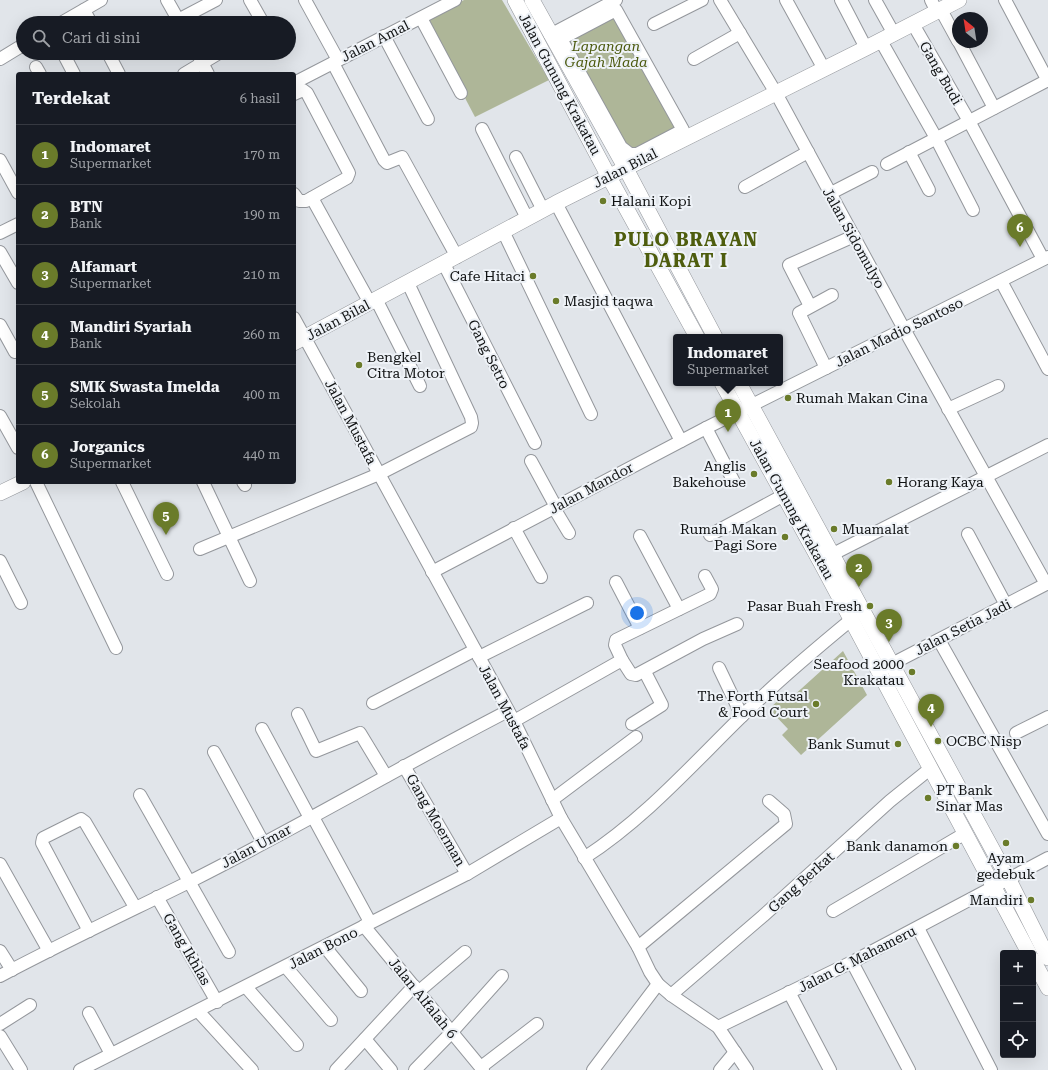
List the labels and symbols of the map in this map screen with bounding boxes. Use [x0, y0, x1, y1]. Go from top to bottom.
street label: Jalan Gunung Krakatau [516, 10, 604, 158]
north arrow [952, 12, 988, 48]
street label: Jalan Amal [338, 17, 412, 65]
park label: Lapangan Gajah Mada [565, 38, 647, 70]
street label: Gang Budi [916, 38, 966, 108]
street label: Jalan Bilal [590, 145, 660, 191]
street label: Jalan Sidomulyo [820, 185, 888, 291]
place label: Halani Kopi [611, 193, 692, 209]
marker: Halani Kopi [598, 196, 608, 206]
pin: 6 [1007, 214, 1033, 247]
district label: PULO BRAYAN DARAT I [614, 229, 758, 271]
place label: Cafe Hitaci [450, 268, 526, 284]
marker: Cafe Hitaci [528, 271, 538, 281]
place label: Masjid taqwa [564, 293, 653, 309]
street label: Jalan Madio Santoso [833, 294, 965, 370]
street label: Jalan Bilal [303, 296, 373, 343]
marker: Masjid taqwa [551, 296, 561, 306]
street label: Gang Setro [465, 317, 513, 391]
place label: Bengkel Citra Motor [367, 349, 445, 381]
marker: Bengkel Citra Motor [354, 360, 364, 370]
street label: Jalan Mustafa [322, 377, 380, 468]
place label: Rumah Makan Cina [796, 390, 928, 406]
marker: Rumah Makan Cina [783, 393, 793, 403]
pin: 1 [715, 399, 741, 432]
street label: Jalan Gunung Krakatau [747, 436, 838, 582]
place label: Anglis Bakehouse [672, 458, 746, 490]
street label: Jalan Mandor [546, 459, 636, 517]
marker: Anglis Bakehouse [749, 469, 759, 479]
place label: Horang Kaya [897, 474, 984, 490]
marker: Horang Kaya [884, 477, 894, 487]
pin: 5 [153, 502, 179, 535]
place label: Rumah Makan Pagi Sore [680, 521, 777, 553]
place label: Muamalat [842, 521, 909, 537]
marker: Muamalat [829, 524, 839, 534]
marker: Rumah Makan Pagi Sore [780, 532, 790, 542]
pin: 2 [846, 554, 872, 587]
street label: Jalan Setia Jadi [912, 596, 1014, 658]
place label: Pasar Buah Fresh [747, 598, 862, 614]
marker: Pasar Buah Fresh [865, 601, 875, 611]
your location [627, 603, 647, 623]
pin: 3 [876, 609, 902, 642]
place label: Seafood 2000 Krakatau [813, 656, 904, 688]
street label: Jalan Mustafa [476, 662, 534, 753]
marker: Seafood 2000 Krakatau [907, 667, 917, 677]
place label: The Forth Futsal & Food Court [697, 688, 809, 720]
pin: 4 [918, 694, 944, 727]
marker: The Forth Futsal & Food Court [811, 699, 821, 709]
place label: OCBC Nisp [946, 733, 1022, 749]
place label: Bank Sumut [808, 736, 890, 752]
marker: OCBC Nisp [933, 736, 943, 746]
marker: Bank Sumut [893, 739, 903, 749]
street label: Gang Moerman [403, 771, 469, 869]
place label: PT Bank Sinar Mas [936, 782, 1003, 814]
marker: PT Bank Sinar Mas [923, 793, 933, 803]
street label: Jalan Umar [218, 821, 294, 871]
place label: Bank danamon [846, 838, 948, 854]
marker: Ayam gedebuk [1001, 838, 1011, 848]
marker: Bank danamon [951, 841, 961, 851]
street label: Gang Berkat [765, 848, 837, 916]
place label: Ayam gedebuk [977, 850, 1035, 882]
place label: Mandiri [970, 892, 1024, 908]
marker: Mandiri [1026, 895, 1036, 905]
street label: Gang Ikhlas [160, 910, 214, 988]
street label: Jalan G. Mahameru [796, 922, 919, 996]
street label: Jalan Bono [286, 924, 360, 972]
street label: Jalan Alfalah 6 [386, 954, 461, 1042]

